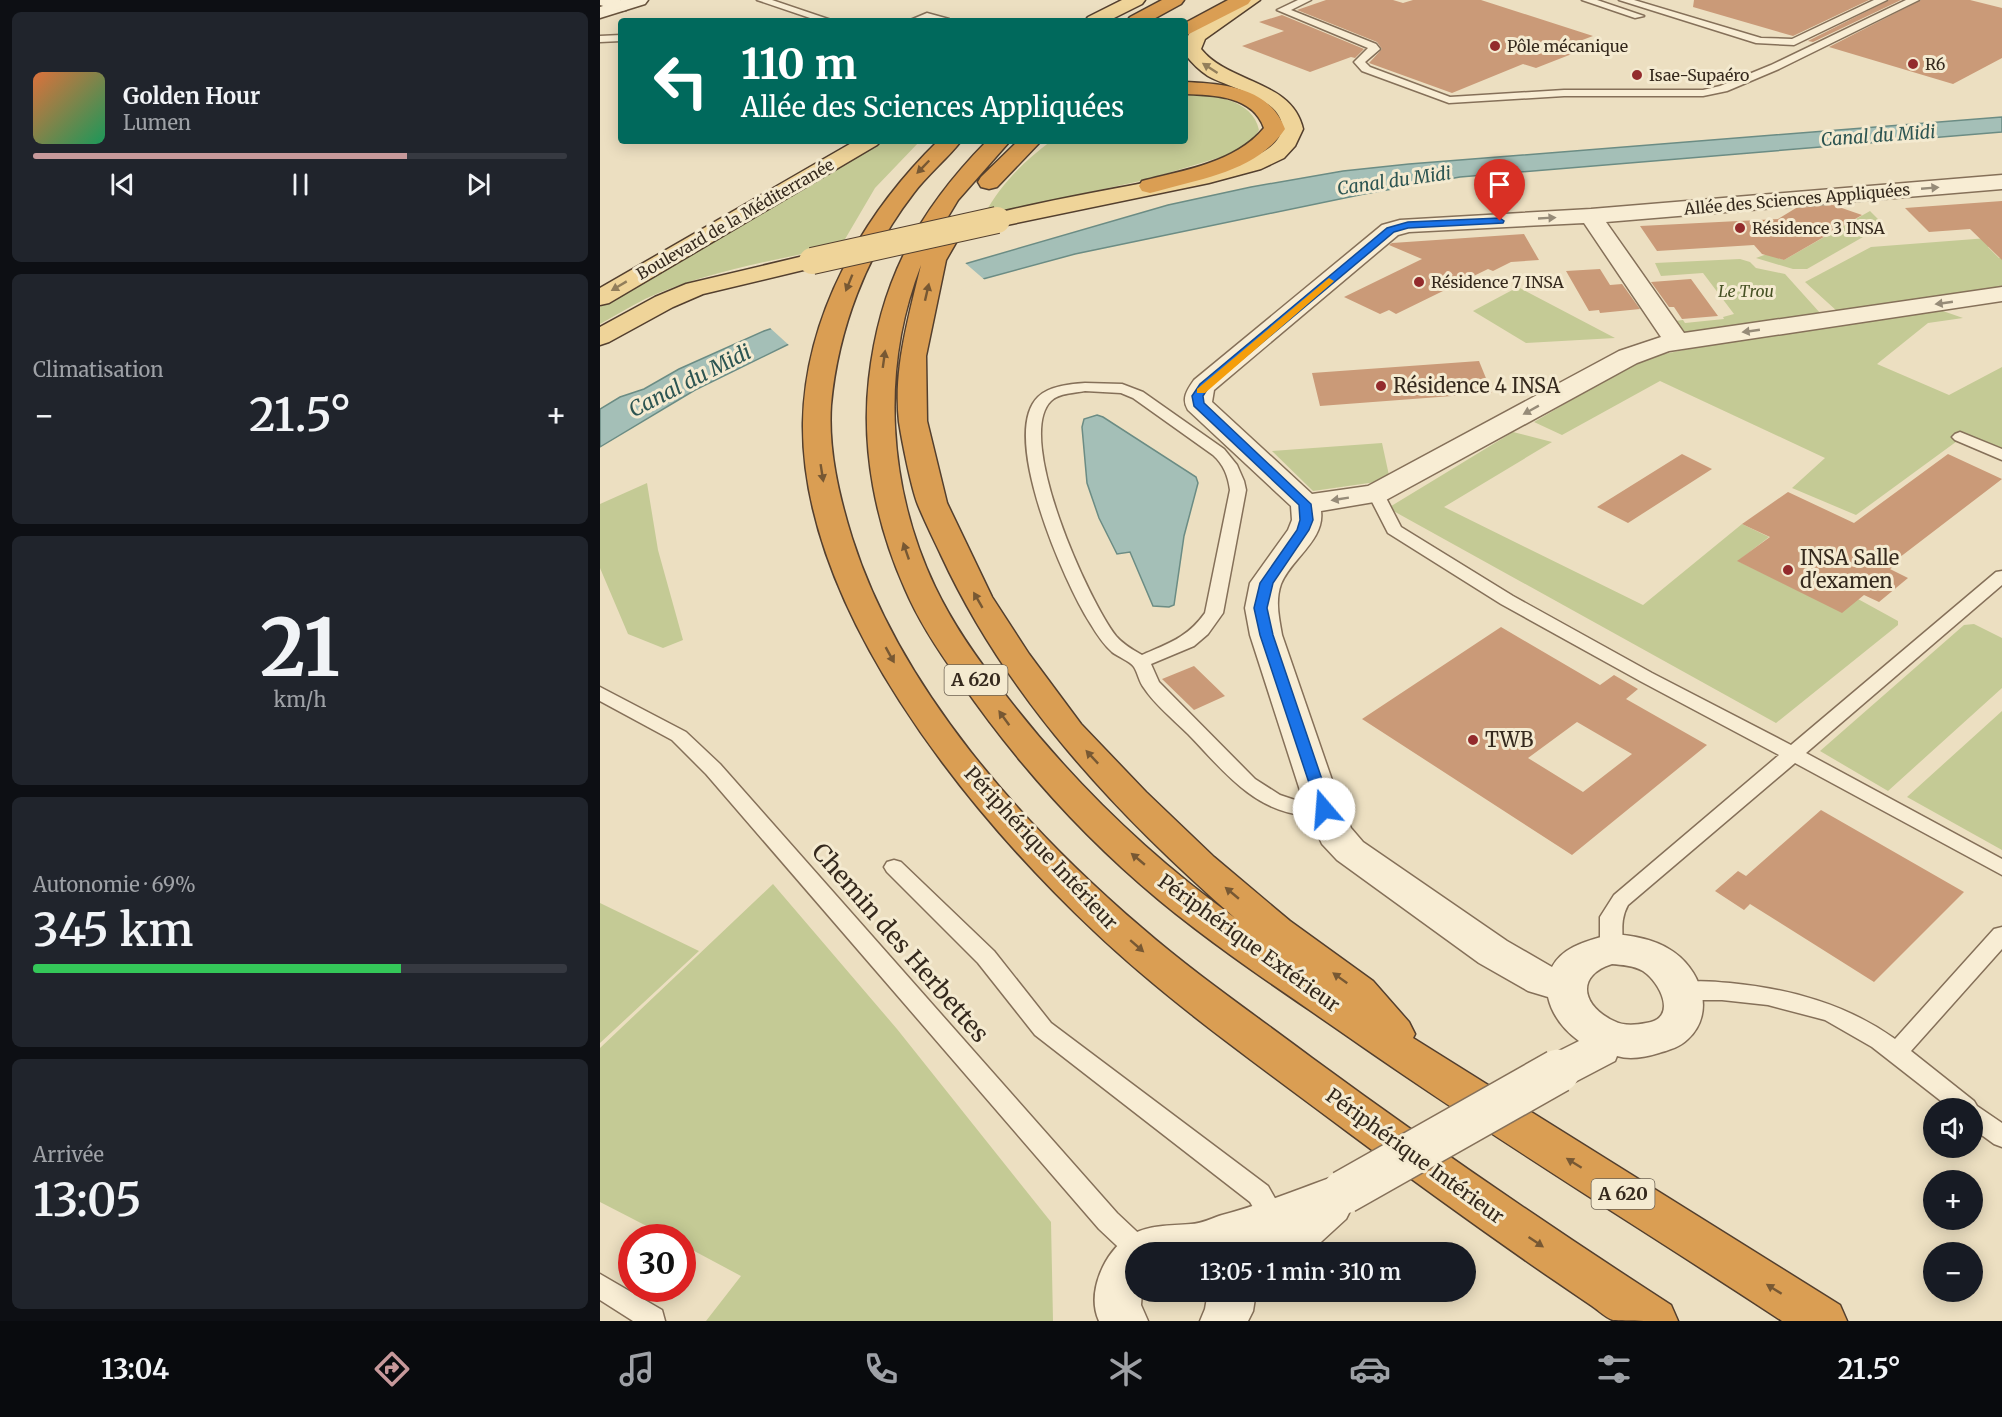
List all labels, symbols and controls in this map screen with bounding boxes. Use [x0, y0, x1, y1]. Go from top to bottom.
place label: Pôle mécanique [1507, 36, 1628, 56]
text: 110 m [741, 38, 857, 90]
marker: Pôle mécanique [1488, 39, 1502, 53]
icon: left [642, 42, 720, 120]
place label: R6 [1925, 54, 1946, 74]
marker: R6 [1906, 57, 1920, 71]
one-way arrow [1202, 63, 1218, 74]
place label: Isae-Supaéro [1649, 65, 1749, 85]
marker: Isae-Supaéro [1630, 68, 1644, 82]
text: Golden Hour [123, 82, 260, 110]
text: Allée des Sciences Appliquées [741, 90, 1124, 124]
text: Lumen [123, 110, 191, 135]
water label: Canal du Midi [1820, 120, 1936, 151]
street label: Boulevard de la Méditerranée [633, 154, 837, 284]
pin [1474, 159, 1525, 221]
one-way arrow [916, 160, 930, 175]
water label: Canal du Midi [1335, 161, 1452, 200]
icon: previous [106, 168, 139, 201]
icon: pause [284, 168, 317, 201]
icon: next [462, 168, 495, 201]
icon: arrive [1483, 168, 1516, 201]
street label: Allée des Sciences Appliquées [1682, 179, 1911, 219]
one-way arrow [1920, 183, 1939, 193]
one-way arrow [1537, 214, 1556, 223]
place label: Résidence 3 INSA [1752, 218, 1886, 238]
marker: Résidence 3 INSA [1733, 221, 1747, 235]
place label: Résidence 7 INSA [1431, 272, 1565, 292]
one-way arrow [844, 274, 853, 292]
marker: Résidence 7 INSA [1412, 275, 1426, 289]
one-way arrow [611, 280, 627, 291]
park label: Le Trou [1718, 281, 1774, 301]
one-way arrow [922, 283, 932, 302]
one-way arrow [1935, 298, 1954, 307]
one-way arrow [1742, 327, 1761, 336]
water label: Canal du Midi [624, 338, 756, 423]
one-way arrow [879, 349, 888, 368]
text: Climatisation [33, 357, 164, 382]
place label: Résidence 4 INSA [1393, 373, 1561, 398]
marker: Résidence 4 INSA [1374, 379, 1388, 393]
text: 21.5° [249, 387, 351, 443]
text: − [33, 395, 55, 436]
text: + [545, 395, 567, 436]
one-way arrow [1522, 404, 1539, 414]
one-way arrow [818, 464, 827, 483]
one-way arrow [1331, 494, 1350, 503]
one-way arrow [901, 542, 911, 560]
place label: INSA Salle d'examen [1800, 545, 1899, 593]
marker: INSA Salle d'examen [1781, 563, 1795, 577]
one-way arrow [973, 591, 983, 608]
text: 21 [260, 599, 340, 697]
one-way arrow [885, 647, 895, 664]
road number: A 620 [944, 665, 1007, 695]
text: km/h [274, 687, 326, 712]
one-way arrow [999, 710, 1011, 725]
place label: TWB [1485, 727, 1533, 752]
marker: TWB [1466, 733, 1480, 747]
one-way arrow [1086, 750, 1099, 765]
street label: Périphérique Intérieur [959, 761, 1123, 934]
position arrow [1292, 777, 1356, 841]
street label: Chemin des Herbettes [805, 837, 996, 1049]
one-way arrow [1130, 853, 1146, 866]
street label: Périphérique Extérieur [1154, 868, 1345, 1017]
text: Autonomie · 69% [33, 872, 196, 897]
one-way arrow [1225, 887, 1240, 900]
text: 345 km [33, 902, 193, 958]
one-way arrow [1129, 939, 1144, 952]
one-way arrow [1333, 972, 1349, 984]
street label: Périphérique Intérieur [1321, 1083, 1509, 1229]
map controls [1923, 1098, 1983, 1302]
button: sound [1923, 1098, 1983, 1158]
text: Arrivée [33, 1142, 104, 1167]
one-way arrow [1566, 1157, 1582, 1168]
button: + [1923, 1170, 1983, 1230]
text: 13:05 [33, 1172, 142, 1228]
road number: A 620 [1592, 1179, 1654, 1209]
speed limit sign: 30 [618, 1224, 696, 1302]
one-way arrow [1528, 1236, 1544, 1247]
button: − [1923, 1242, 1983, 1302]
text: 13:05 · 1 min · 310 m [1200, 1258, 1401, 1286]
one-way arrow [1766, 1284, 1782, 1295]
icon: directions [371, 1348, 413, 1390]
icon: music [616, 1348, 658, 1390]
icon: phone [860, 1348, 902, 1390]
icon: climate [1105, 1348, 1147, 1390]
icon: car [1349, 1348, 1391, 1390]
icon: filters [1593, 1348, 1635, 1390]
text: 13:04 [101, 1352, 169, 1386]
text: 21.5° [1838, 1352, 1901, 1386]

